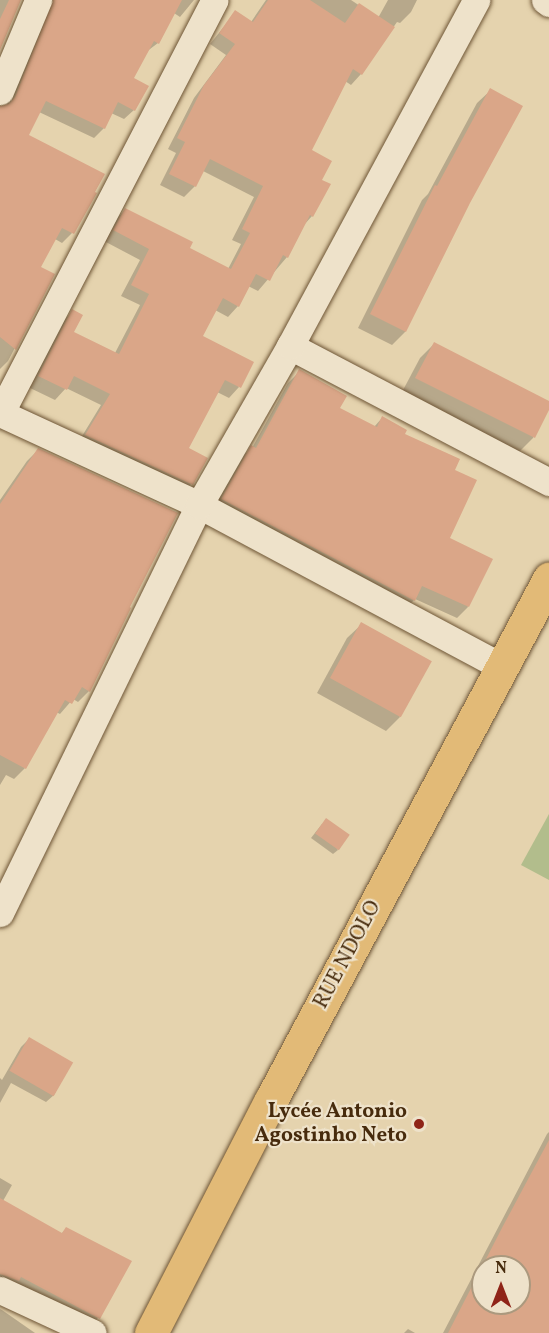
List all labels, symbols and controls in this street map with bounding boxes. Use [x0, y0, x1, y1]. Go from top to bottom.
street label: RUE NDOLO [309, 897, 387, 1013]
place label: Lycée Antonio Agostinho Neto [255, 1099, 407, 1149]
marker: Lycée Antonio Agostinho Neto [412, 1117, 426, 1131]
north arrow [471, 1255, 531, 1315]
text: N [495, 1258, 507, 1280]

